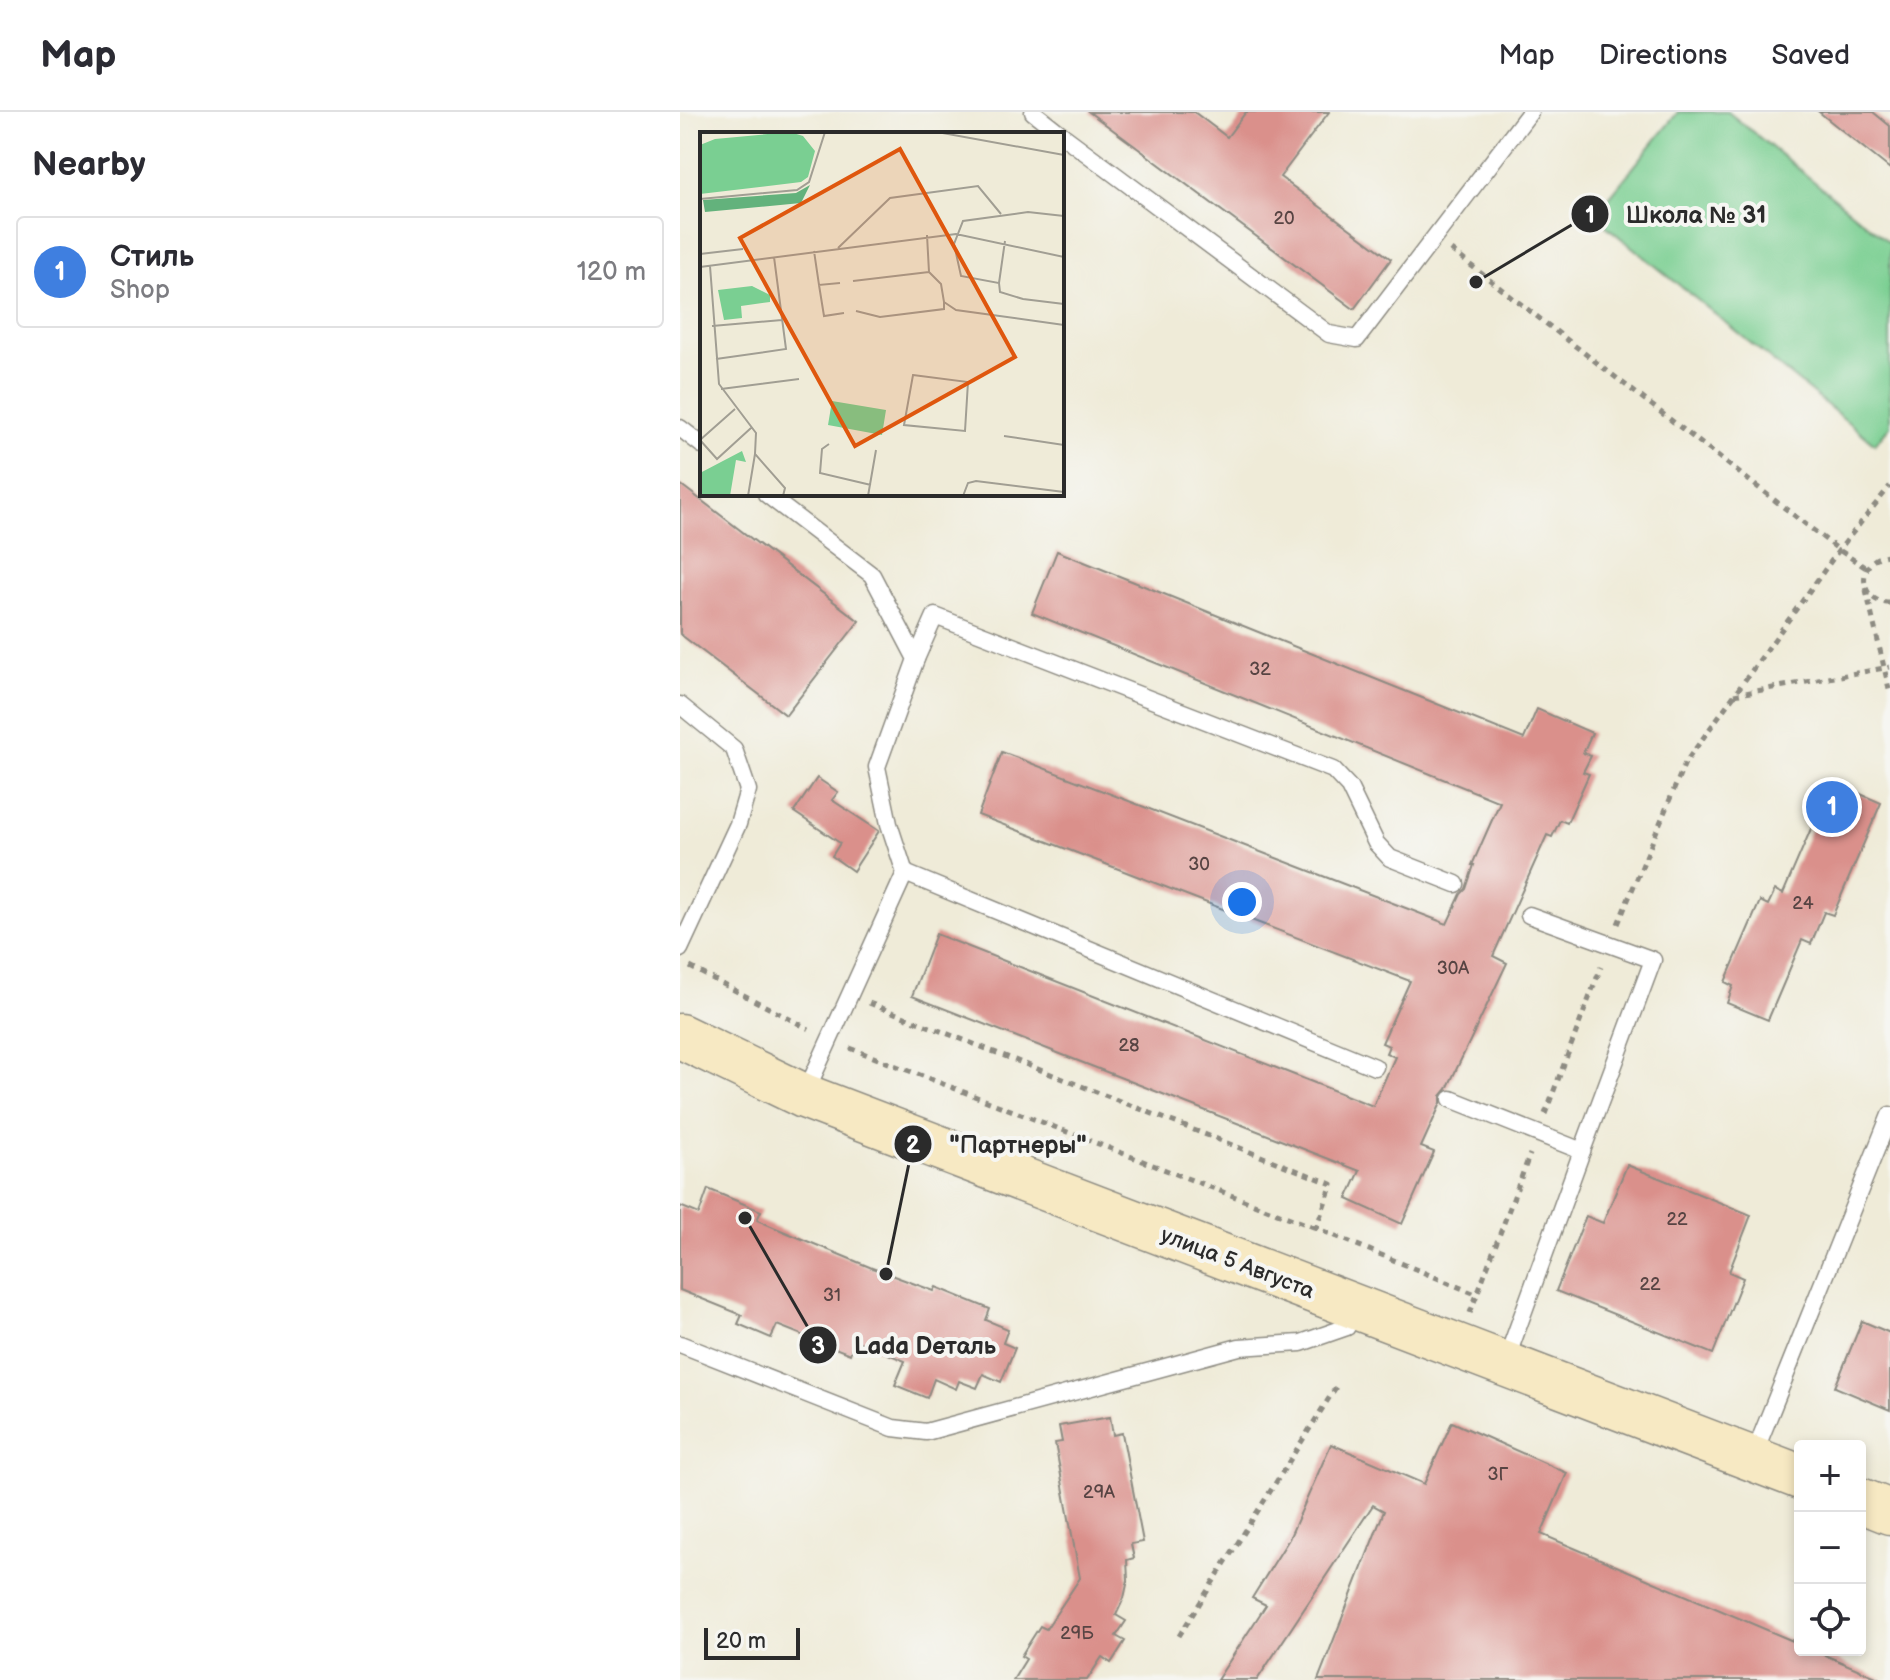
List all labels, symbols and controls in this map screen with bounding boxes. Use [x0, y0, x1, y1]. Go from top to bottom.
text: Map [40, 33, 116, 78]
text: Map [1498, 39, 1555, 72]
text: Directions [1599, 39, 1727, 72]
text: Saved [1771, 39, 1850, 72]
inset map [700, 132, 1064, 496]
text: Nearby [32, 144, 146, 185]
callout: Школа № 31 [1570, 190, 1783, 238]
text: 1 [1585, 201, 1595, 230]
text: Школа № 31 [1626, 201, 1766, 230]
house number: 20 [1273, 208, 1295, 229]
text: Стиль [110, 239, 194, 275]
text: 1 [55, 257, 65, 288]
text: 120 m [577, 257, 646, 288]
text: Shop [110, 275, 170, 306]
house number: 32 [1249, 659, 1271, 680]
pin: 1 [1806, 777, 1858, 837]
house number: 30 [1188, 854, 1210, 875]
your location [1222, 882, 1262, 922]
house number: 24 [1792, 893, 1814, 914]
house number: 30А [1437, 958, 1469, 979]
house number: 28 [1118, 1035, 1140, 1056]
callout: "Партнеры" [893, 1120, 1103, 1168]
text: 2 [906, 1131, 921, 1160]
text: "Партнеры" [949, 1131, 1087, 1160]
house number: 22 [1666, 1209, 1688, 1230]
street label: улица 5 Августа [1157, 1222, 1318, 1305]
house number: 22 [1639, 1274, 1661, 1295]
house number: 31 [823, 1285, 841, 1306]
callout: Lada Dеталь [798, 1321, 1012, 1369]
text: 3 [811, 1332, 825, 1361]
text: Lada Dеталь [854, 1332, 997, 1361]
map controls [1794, 1440, 1866, 1656]
button: + [1794, 1440, 1866, 1512]
house number: 3Г [1487, 1464, 1509, 1485]
house number: 29А [1083, 1482, 1115, 1503]
button: − [1794, 1512, 1866, 1584]
button: locate [1794, 1584, 1866, 1656]
house number: 29Б [1060, 1623, 1094, 1644]
scale bar [704, 1624, 800, 1660]
text: 20 m [716, 1628, 766, 1655]

